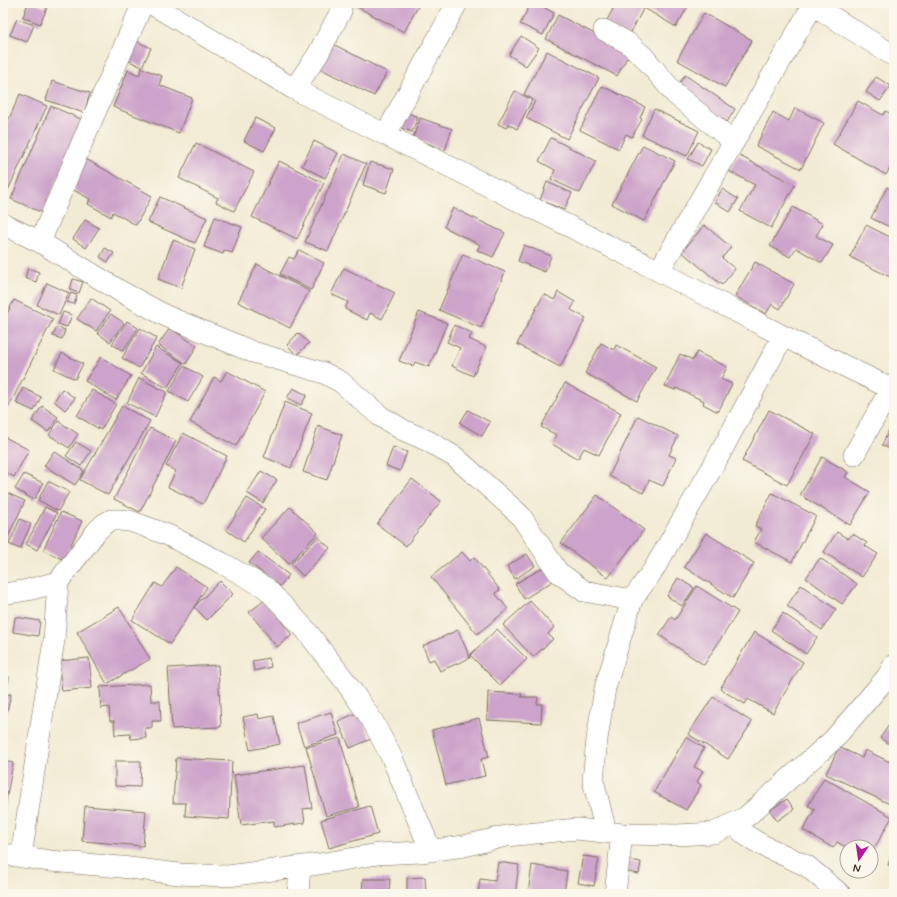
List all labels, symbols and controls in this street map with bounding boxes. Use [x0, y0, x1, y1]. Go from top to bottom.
north arrow [839, 839, 879, 879]
text: N [852, 860, 862, 875]

